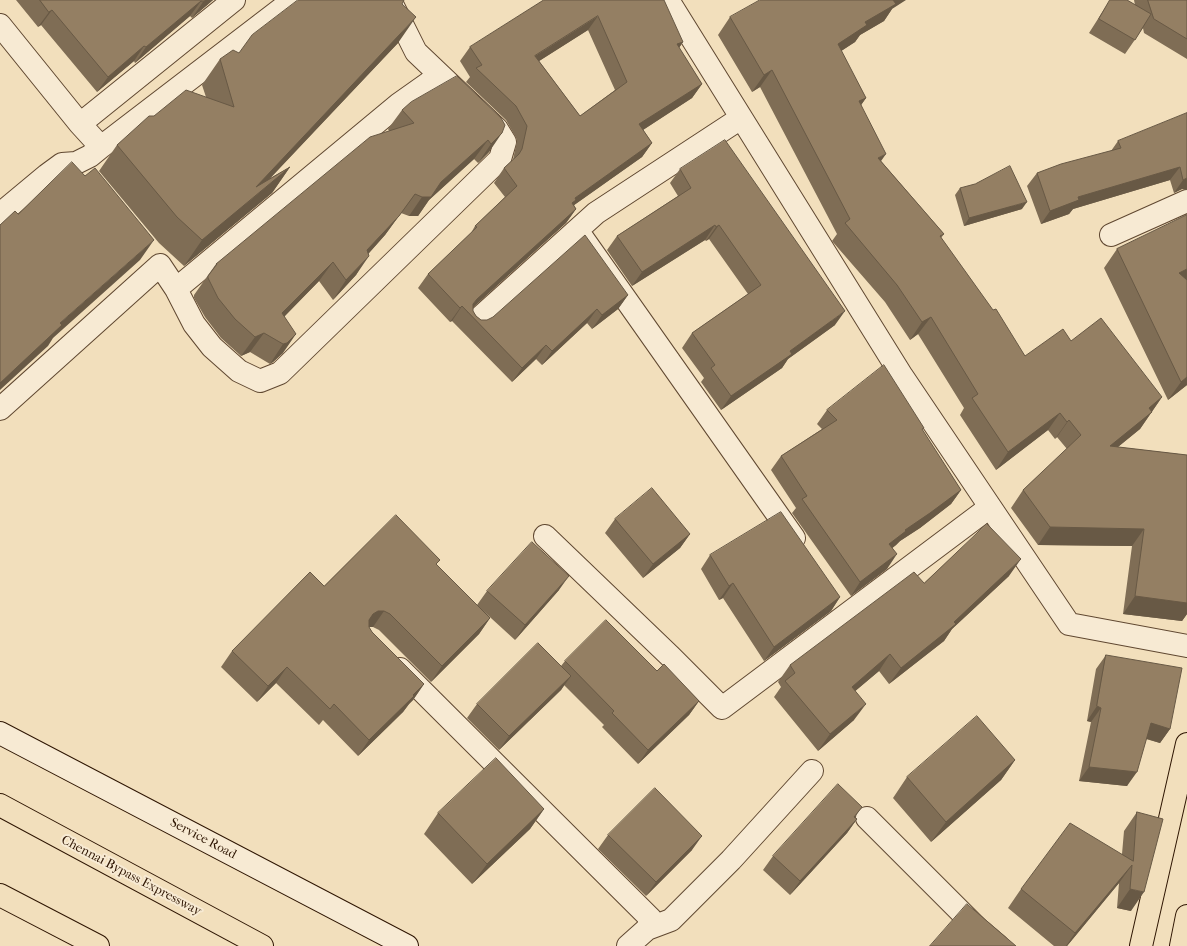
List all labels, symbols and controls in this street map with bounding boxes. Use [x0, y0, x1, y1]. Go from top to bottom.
street label: Service Road [167, 815, 239, 863]
street label: Chennai Bypass Expressway [58, 832, 204, 920]

